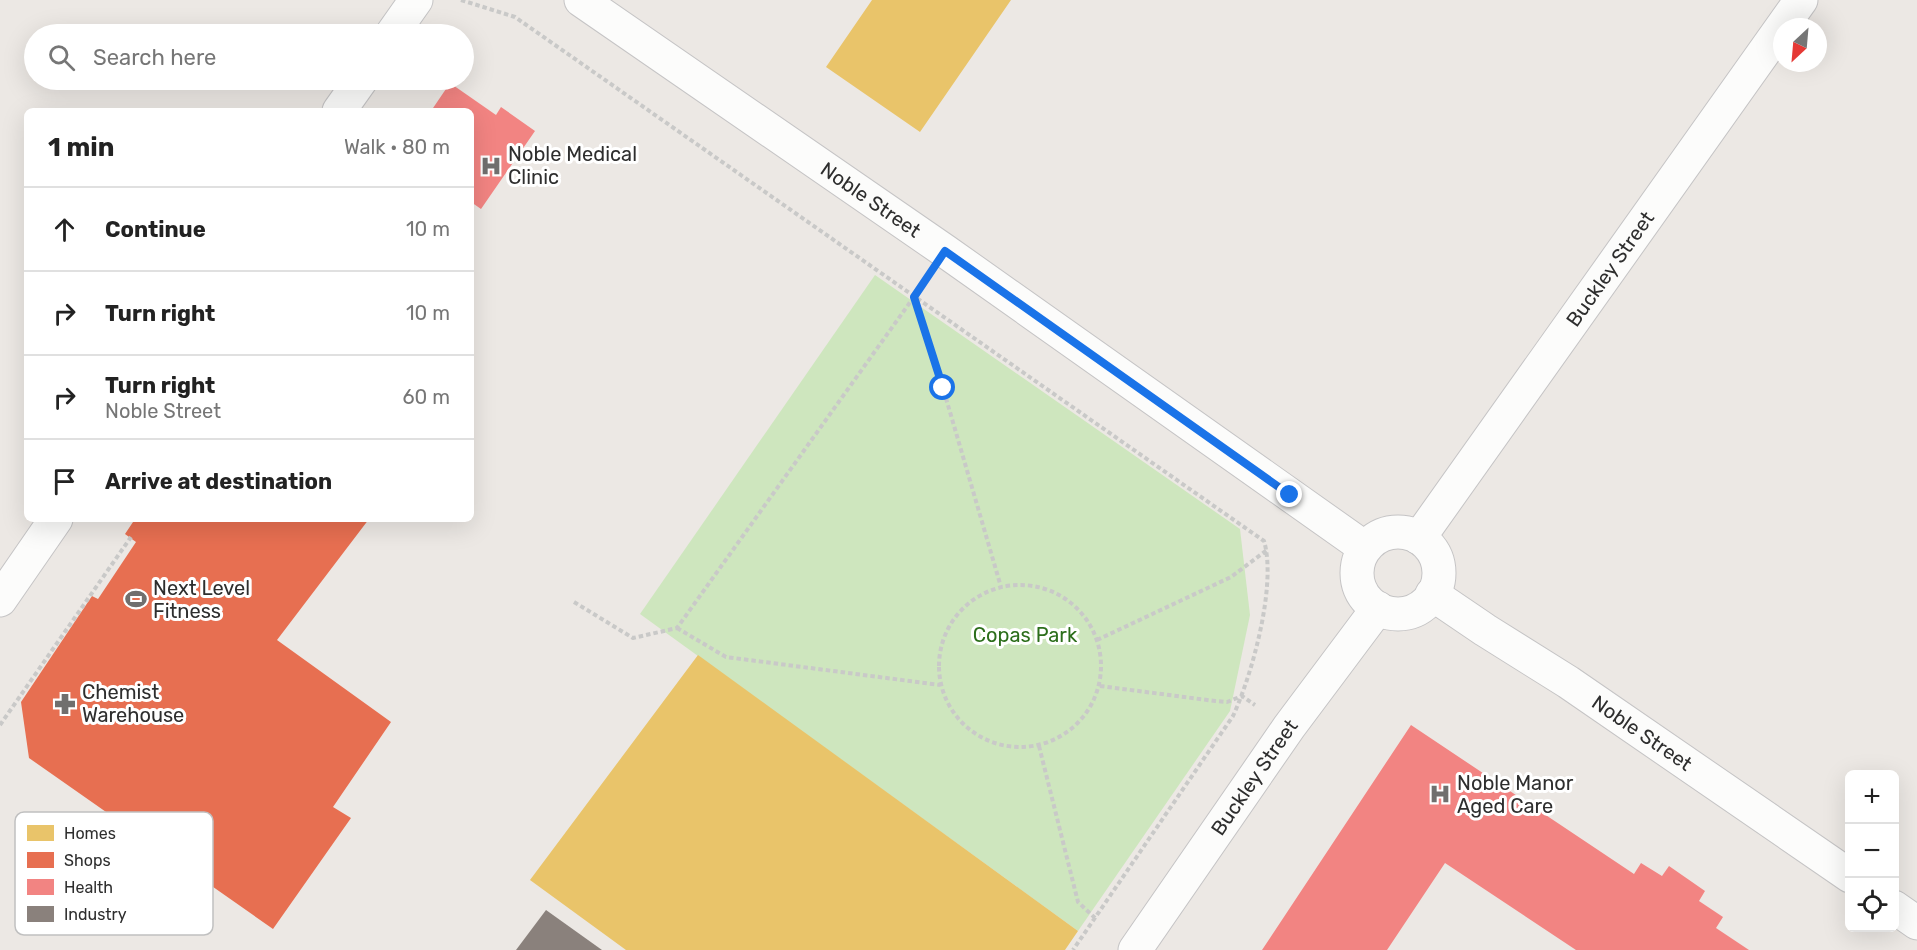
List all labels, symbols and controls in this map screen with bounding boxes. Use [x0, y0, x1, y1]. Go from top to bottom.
north arrow [1773, 18, 1827, 72]
search box [24, 24, 474, 90]
icon: search [45, 41, 78, 74]
text: Search here [93, 44, 216, 71]
text: 1 min [48, 132, 114, 163]
text: Walk · 80 m [344, 135, 450, 159]
place label: Noble Medical Clinic [508, 142, 637, 189]
hospital icon: Noble Medical Clinic [479, 154, 503, 178]
street label: Noble Street [816, 157, 926, 243]
street label: Buckley Street [1561, 206, 1659, 331]
icon: ahead [48, 213, 81, 246]
text: Continue [105, 216, 206, 243]
text: 10 m [406, 217, 450, 241]
icon: right [48, 297, 81, 330]
text: Turn right [105, 300, 215, 327]
text: 10 m [406, 301, 450, 325]
text: Turn right [105, 372, 215, 399]
route start [929, 374, 955, 400]
icon: right [48, 381, 81, 414]
text: 60 m [403, 385, 450, 409]
text: Noble Street [105, 399, 221, 423]
icon: arrive [48, 465, 81, 498]
text: Arrive at destination [105, 468, 332, 495]
route end [1276, 481, 1302, 507]
place label: Next Level Fitness [153, 576, 250, 623]
sports icon: Next Level Fitness [124, 587, 148, 611]
park label: Copas Park [973, 623, 1078, 647]
place label: Chemist Warehouse [82, 680, 184, 727]
street label: Noble Street [1587, 690, 1697, 776]
pharmacy icon: Chemist Warehouse [53, 692, 77, 716]
street label: Buckley Street [1206, 714, 1303, 840]
map controls [1845, 770, 1899, 932]
button: + [1845, 770, 1899, 824]
place label: Noble Manor Aged Care [1457, 771, 1574, 818]
hospital icon: Noble Manor Aged Care [1428, 782, 1452, 806]
legend [15, 812, 213, 935]
text: Homes [64, 824, 116, 843]
button: − [1845, 824, 1899, 878]
text: Shops [64, 851, 111, 870]
text: Health [64, 878, 113, 897]
button: locate [1845, 878, 1899, 932]
text: Industry [64, 905, 127, 924]

